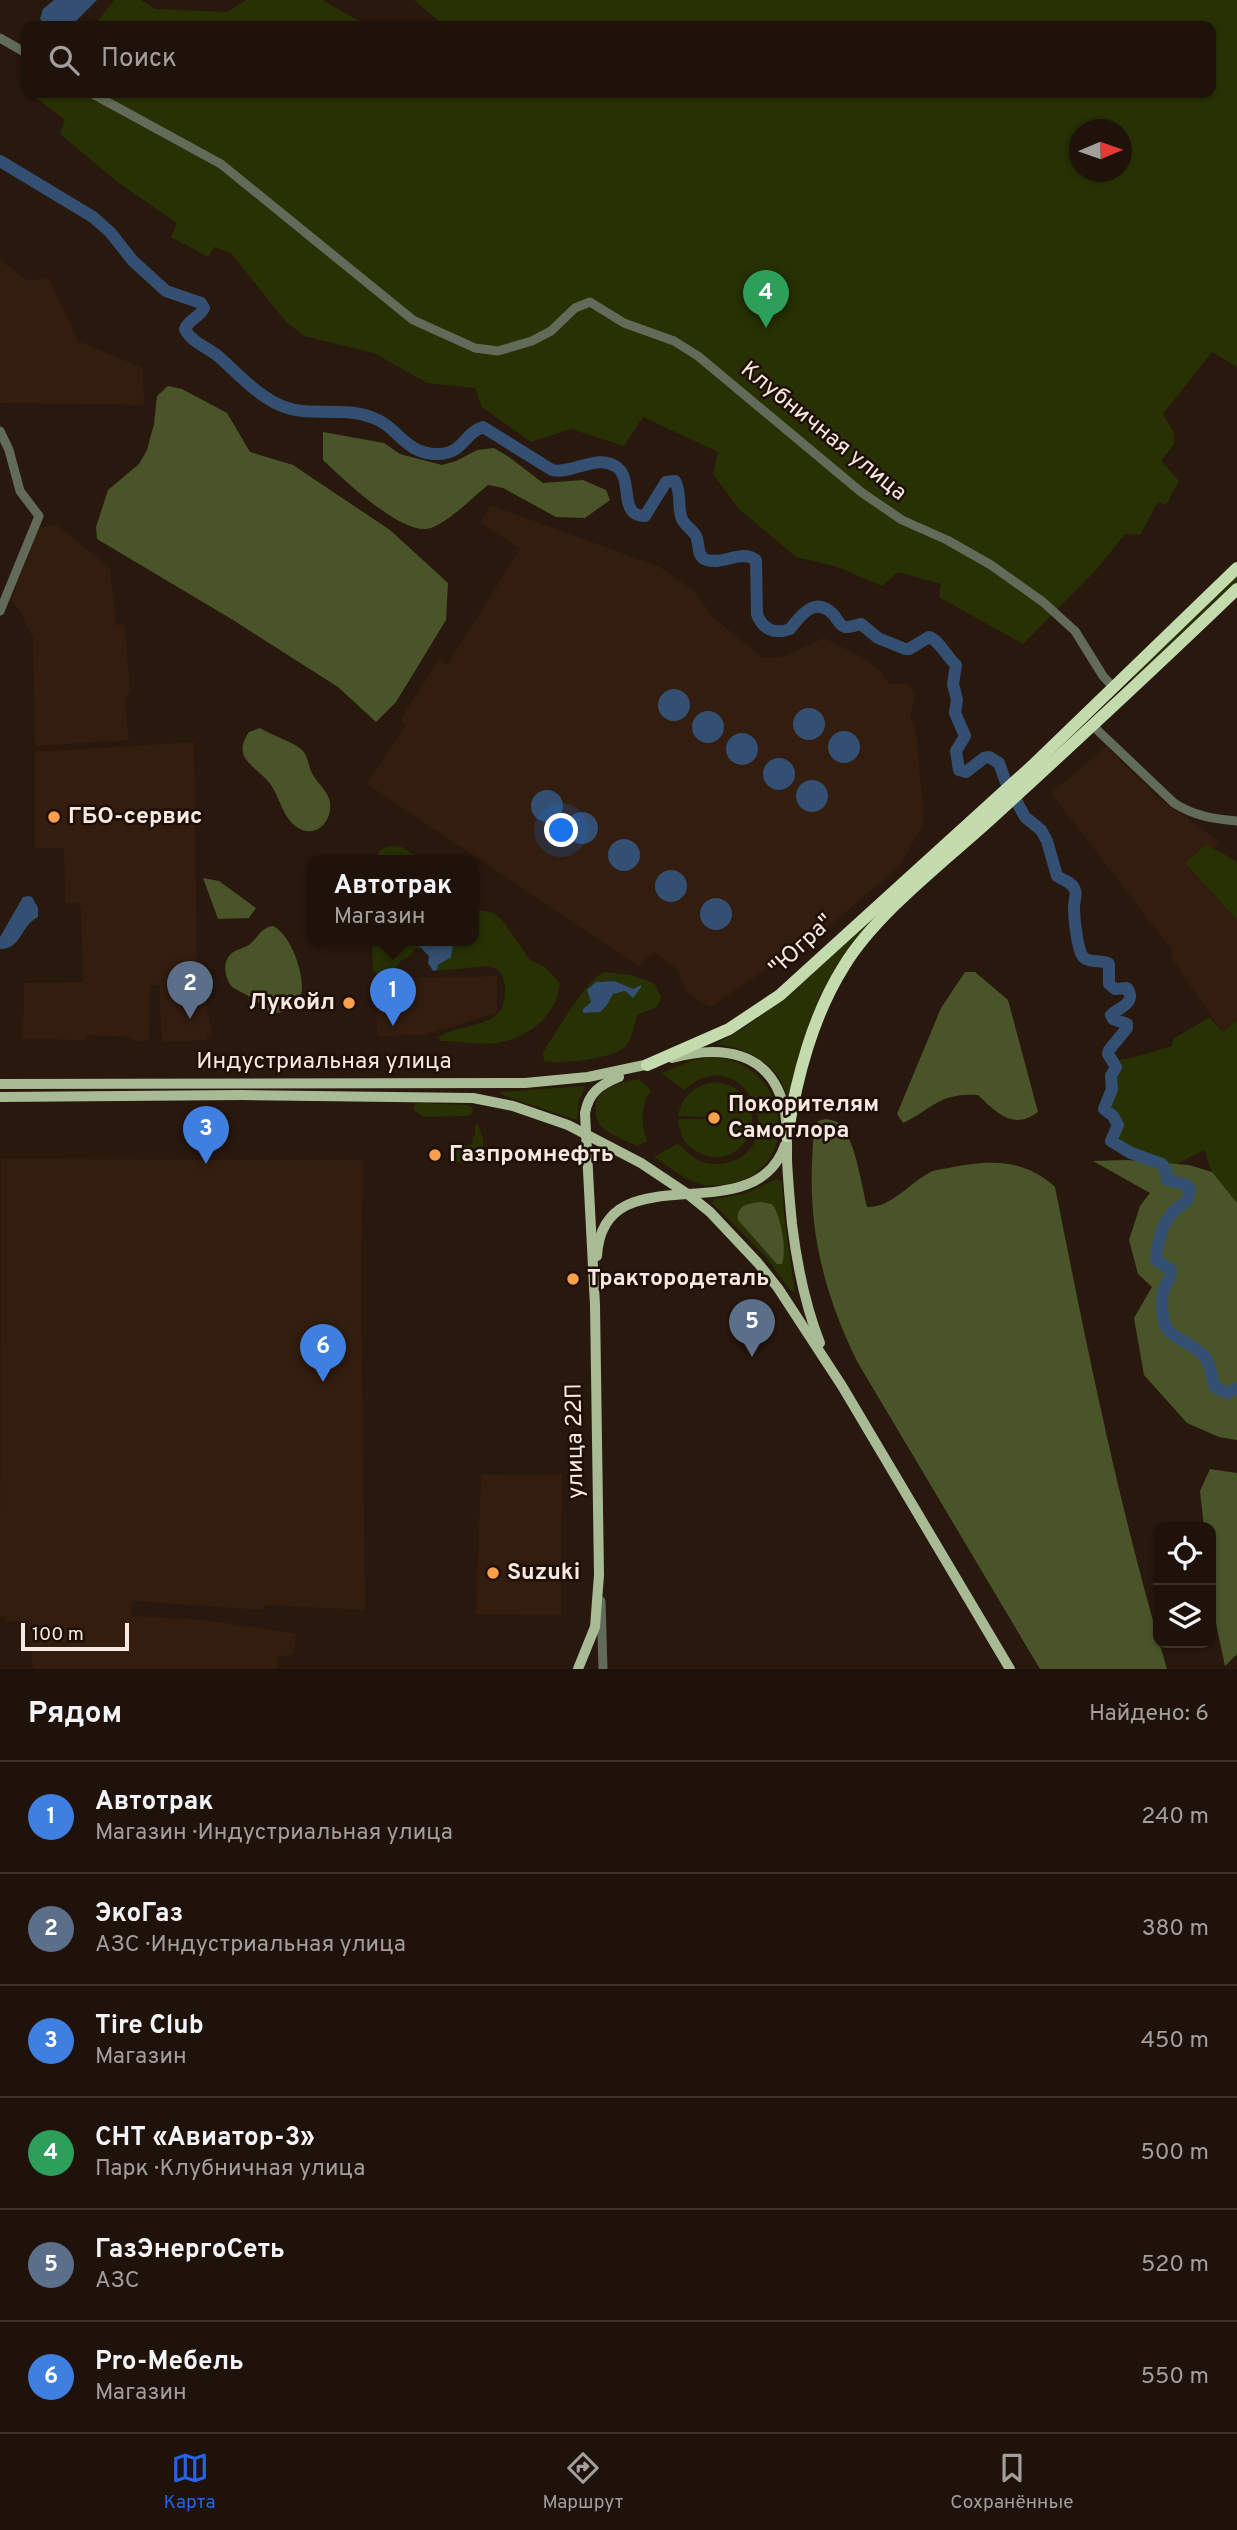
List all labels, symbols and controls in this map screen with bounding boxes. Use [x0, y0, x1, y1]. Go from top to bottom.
search box [21, 21, 1216, 98]
icon: search [45, 41, 83, 79]
text: Поиск [101, 43, 177, 76]
north arrow [1069, 119, 1132, 182]
pin: 4 [743, 270, 789, 328]
street label: Клубничная улица [734, 356, 912, 508]
place label: ГБО-сервис [68, 803, 203, 832]
marker: ГБО-сервис [46, 809, 62, 825]
your location [544, 813, 578, 847]
popup [307, 855, 479, 946]
text: Автотрак [334, 870, 452, 903]
text: Магазин [334, 903, 425, 932]
street label: "Югра" [764, 909, 840, 983]
pin: 2 [167, 961, 213, 1019]
pin: 1 [370, 968, 416, 1026]
place label: Лукойл [249, 989, 335, 1018]
marker: Лукойл [341, 995, 357, 1011]
street label: Индустриальная улица [196, 1048, 452, 1077]
place label: Покорителям Самотлора [728, 1091, 879, 1146]
pin: 3 [183, 1106, 229, 1164]
marker: Покорителям Самотлора [706, 1110, 722, 1126]
place label: Газпромнефть [449, 1141, 614, 1170]
marker: Газпромнефть [427, 1147, 443, 1163]
place label: Трактородеталь [587, 1265, 769, 1294]
marker: Трактородеталь [565, 1271, 581, 1287]
pin: 5 [729, 1299, 775, 1357]
pin: 6 [300, 1324, 346, 1382]
street label: улица 22П [560, 1383, 592, 1499]
map controls [1153, 1522, 1216, 1648]
button: locate [1153, 1522, 1216, 1585]
place label: Suzuki [507, 1559, 580, 1588]
marker: Suzuki [485, 1565, 501, 1581]
button: layers [1153, 1585, 1216, 1648]
scale bar [21, 1620, 130, 1652]
text: 100 m [32, 1623, 84, 1647]
text: Рядом [28, 1696, 122, 1733]
text: Найдено: 6 [1089, 1700, 1209, 1729]
text: Автотрак [95, 1786, 214, 1819]
text: 1 [46, 1803, 56, 1832]
text: 240 m [1141, 1803, 1209, 1832]
text: Магазин · Индустриальная улица [95, 1819, 453, 1848]
text: ЭкоГаз [95, 1898, 183, 1931]
text: 2 [44, 1915, 58, 1944]
text: 380 m [1142, 1915, 1209, 1944]
text: АЗС · Индустриальная улица [95, 1931, 406, 1960]
text: Tire Club [95, 2010, 204, 2043]
text: 3 [44, 2027, 58, 2056]
text: 450 m [1141, 2027, 1209, 2056]
text: Магазин [95, 2043, 187, 2072]
text: СНТ «Авиатор-3» [95, 2122, 315, 2155]
text: 4 [44, 2139, 58, 2168]
text: 500 m [1141, 2139, 1209, 2168]
text: Парк · Клубничная улица [95, 2155, 365, 2184]
text: ГазЭнергоСеть [95, 2234, 285, 2267]
text: 5 [44, 2251, 58, 2280]
text: 520 m [1141, 2251, 1209, 2280]
text: АЗС [95, 2267, 140, 2296]
text: Pro-Мебель [95, 2346, 244, 2379]
text: 6 [44, 2363, 58, 2392]
text: 550 m [1141, 2363, 1209, 2392]
text: Магазин [95, 2379, 187, 2408]
tab: Карта [163, 2449, 216, 2515]
tab: Маршрут [542, 2449, 623, 2515]
tab: Сохранённые [950, 2449, 1074, 2515]

